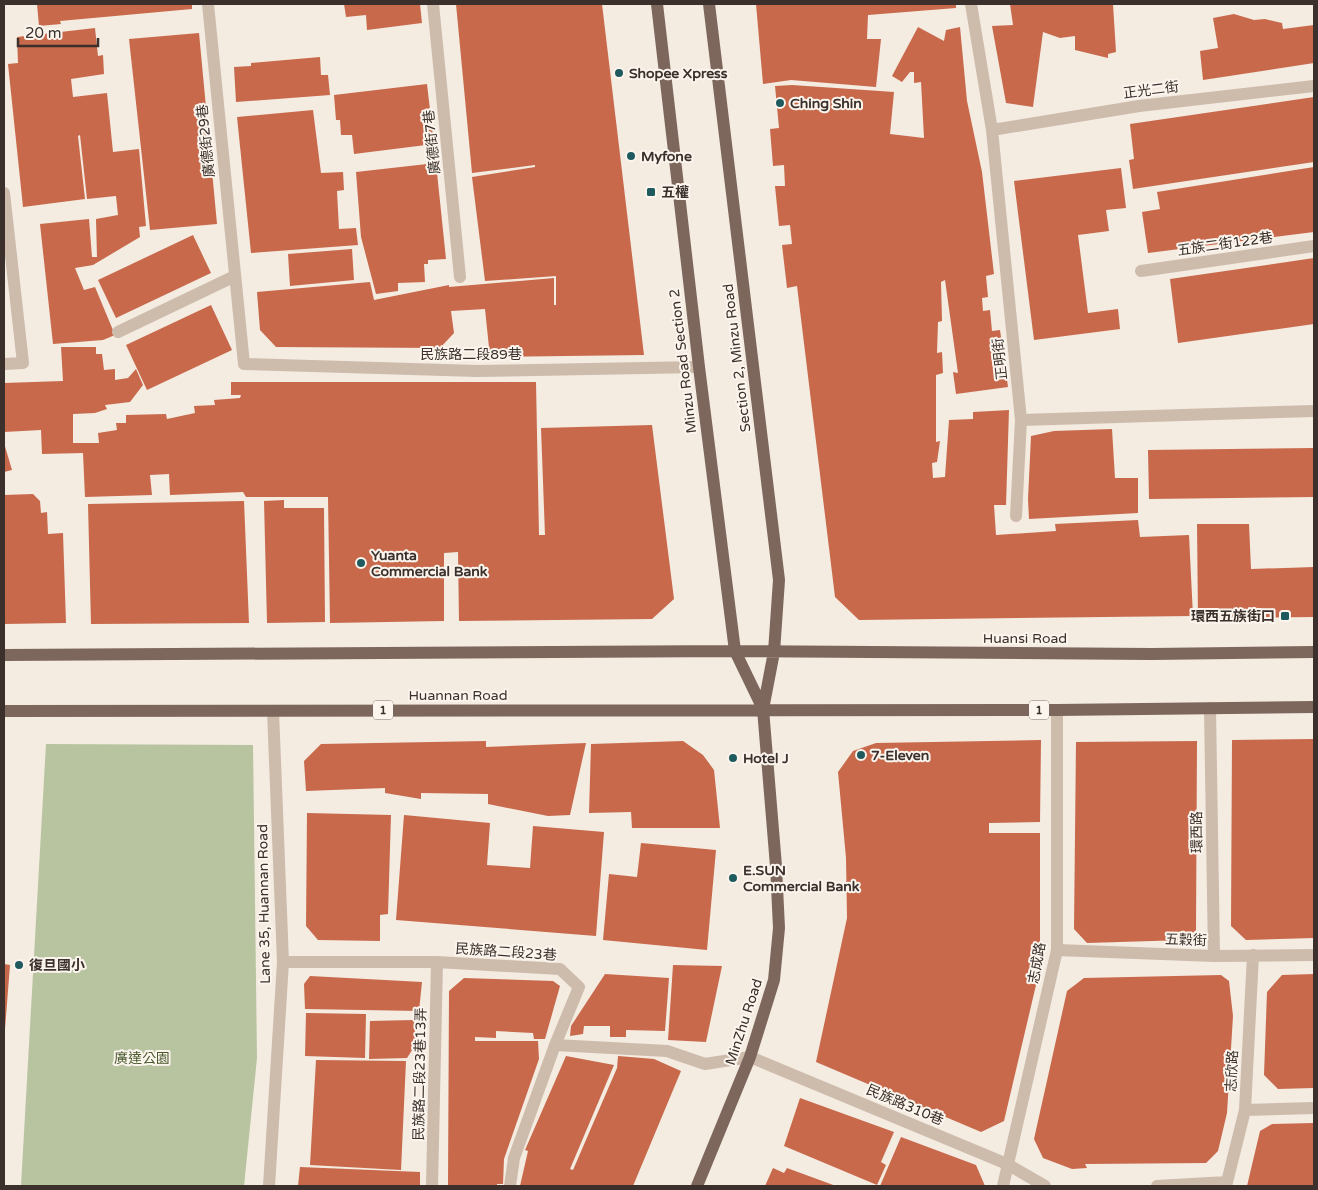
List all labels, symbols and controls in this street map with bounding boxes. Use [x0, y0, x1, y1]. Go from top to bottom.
scale bar [18, 15, 98, 47]
text: 20 m [25, 24, 62, 42]
place label: Shopee Xpress [629, 65, 728, 82]
marker: Shopee Xpress [613, 67, 625, 79]
street label: 正光二街 [1122, 78, 1180, 102]
place label: Ching Shin [790, 95, 862, 112]
marker: Ching Shin [774, 97, 786, 109]
street label: 廣德街29巷 [194, 104, 218, 178]
street label: 廣德街7巷 [420, 109, 444, 175]
place label: Myfone [641, 148, 692, 165]
marker: Myfone [625, 150, 637, 162]
place label: 五權 [661, 184, 689, 201]
marker: 五權 [645, 186, 657, 198]
street label: 五族二街122巷 [1176, 229, 1274, 259]
street label: Section 2, Minzu Road [719, 283, 755, 433]
street label: Minzu Road Section 2 [666, 288, 700, 434]
street label: 正明街 [989, 337, 1011, 381]
street label: 民族路二段89巷 [420, 346, 522, 363]
place label: Yuanta Commercial Bank [371, 547, 488, 580]
marker: Yuanta Commercial Bank [355, 557, 367, 569]
place label: 環西五族街口 [1191, 608, 1275, 625]
marker: 環西五族街口 [1279, 610, 1291, 622]
street label: Huansi Road [983, 630, 1067, 647]
street label: Huannan Road [408, 687, 508, 704]
road number: 1 [373, 700, 393, 720]
road number: 1 [1029, 700, 1049, 720]
place label: 7-Eleven [871, 747, 929, 764]
marker: 7-Eleven [855, 749, 867, 761]
place label: Hotel J [743, 750, 789, 767]
marker: Hotel J [727, 752, 739, 764]
street label: 環西路 [1188, 811, 1206, 853]
street label: Lane 35, Huannan Road [254, 824, 274, 984]
place label: E.SUN Commercial Bank [743, 862, 860, 895]
marker: E.SUN Commercial Bank [727, 872, 739, 884]
street label: 五穀街 [1165, 931, 1207, 949]
street label: 民族路二段23巷 [455, 940, 557, 964]
street label: 志成路 [1025, 941, 1049, 985]
place label: 復旦國小 [29, 957, 85, 974]
marker: 復旦國小 [13, 959, 25, 971]
street label: MinZhu Road [722, 977, 766, 1067]
street label: 民族路二段23巷13弄 [410, 1007, 430, 1141]
park label: 廣達公園 [114, 1050, 170, 1067]
street label: 志欣路 [1222, 1050, 1242, 1092]
street label: 民族路310巷 [864, 1081, 946, 1129]

